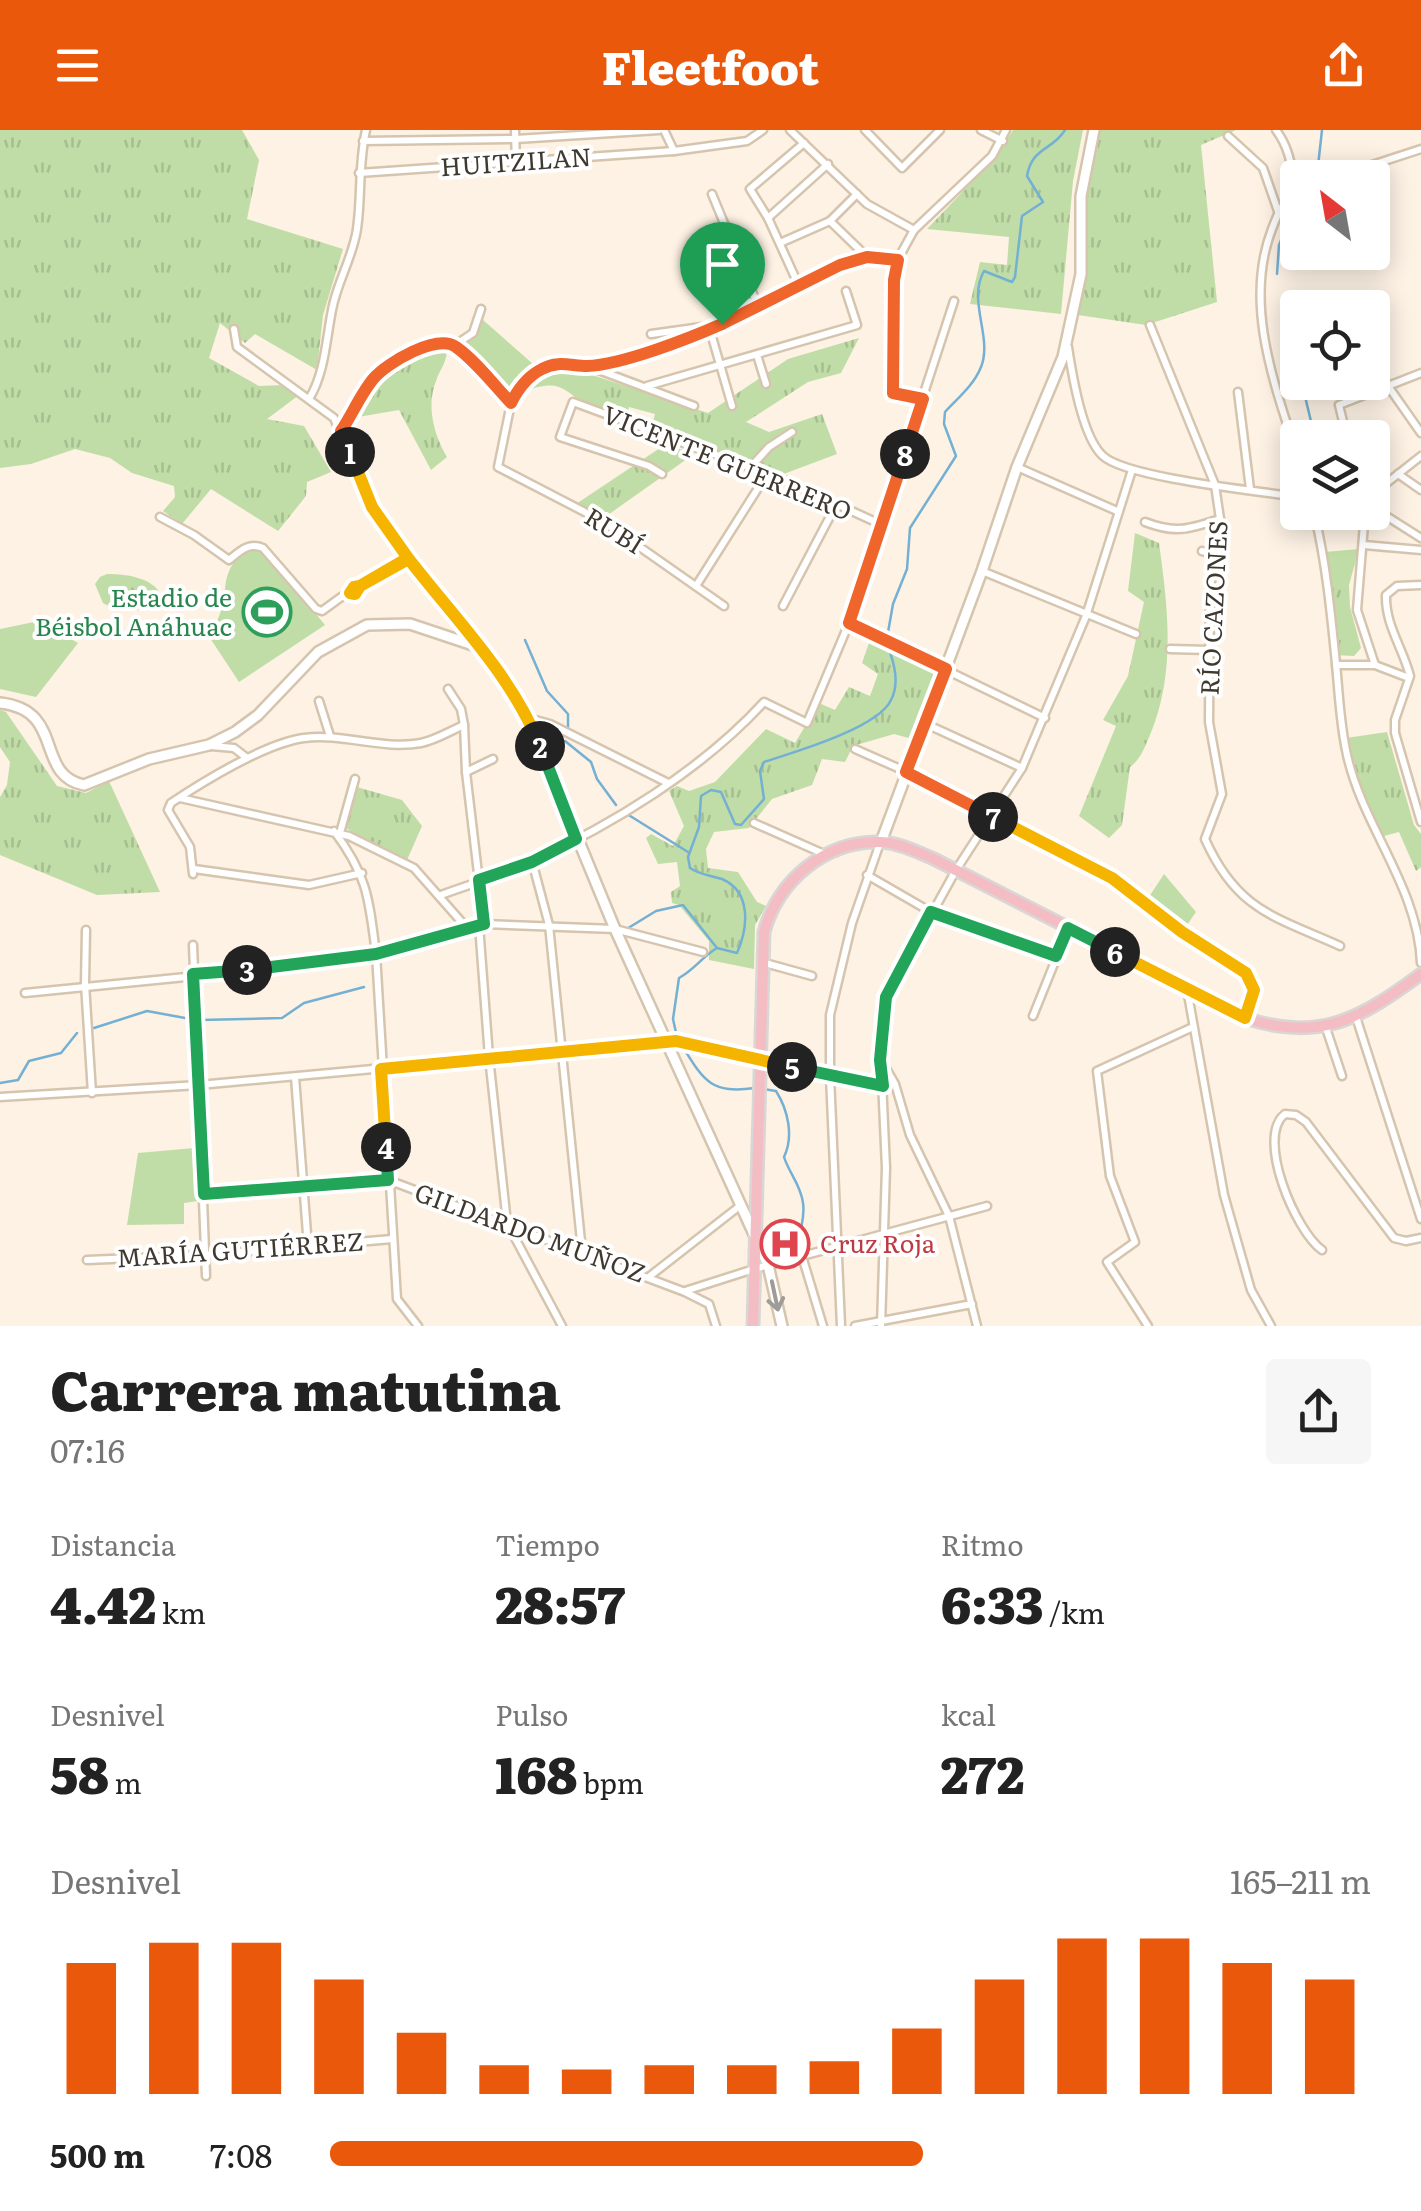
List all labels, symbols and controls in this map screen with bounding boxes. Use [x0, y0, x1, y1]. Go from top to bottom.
text: Fleetfoot [602, 32, 819, 99]
icon: menu [50, 38, 105, 93]
icon: share [1316, 38, 1371, 93]
street label: HUITZILAN [439, 137, 593, 184]
north arrow [1280, 160, 1390, 270]
map controls [1280, 160, 1390, 530]
pin [680, 222, 765, 325]
icon: arrive [695, 237, 750, 292]
button: locate [1280, 290, 1390, 400]
street label: VICENTE GUERRERO [597, 395, 858, 529]
button: layers [1280, 420, 1390, 530]
pin: 1 [325, 427, 375, 477]
pin: 8 [880, 429, 930, 479]
text: 1 [344, 431, 356, 473]
text: 8 [897, 433, 913, 475]
street label: RUBÍ [578, 497, 652, 562]
street label: RÍO CAZONES [1189, 520, 1236, 696]
place label: Estadio de Béisbol Anáhuac [35, 578, 232, 644]
sports icon: Estadio de Béisbol Anáhuac [241, 586, 293, 638]
pin: 2 [515, 721, 565, 771]
text: 2 [532, 725, 548, 767]
pin: 7 [968, 792, 1018, 842]
text: 7 [985, 796, 1001, 838]
pin: 6 [1090, 927, 1140, 977]
text: 6 [1107, 931, 1123, 973]
pin: 3 [222, 945, 272, 995]
text: 3 [239, 949, 255, 991]
pin: 5 [767, 1042, 817, 1092]
text: 5 [784, 1046, 800, 1088]
pin: 4 [361, 1122, 411, 1172]
text: 4 [378, 1126, 394, 1168]
street label: GILDARDO MUÑOZ [410, 1173, 651, 1291]
hospital icon: Cruz Roja [759, 1218, 811, 1270]
street label: MARÍA GUTIÉRREZ [115, 1221, 365, 1276]
place label: Cruz Roja [820, 1224, 936, 1261]
one-way arrow [767, 1279, 785, 1311]
text: Carrera matutina [50, 1346, 560, 1428]
button: share [1266, 1359, 1371, 1464]
text: 07:16 [50, 1425, 125, 1473]
text: Distancia [50, 1523, 176, 1565]
text: Tiempo [495, 1523, 600, 1565]
text: Ritmo [941, 1523, 1024, 1565]
text: 4.42 [50, 1565, 156, 1639]
text: 28:57 [495, 1565, 625, 1639]
text: 6:33 [941, 1565, 1043, 1639]
text: km [156, 1591, 206, 1633]
text: /km [1043, 1591, 1105, 1633]
text: Desnivel [50, 1693, 165, 1735]
text: Pulso [495, 1693, 568, 1735]
text: kcal [941, 1693, 996, 1735]
text: 58 [50, 1735, 109, 1809]
text: 168 [495, 1735, 577, 1809]
text: 272 [941, 1735, 1025, 1809]
text: m [109, 1761, 142, 1803]
text: bpm [577, 1761, 644, 1803]
text: Desnivel [50, 1856, 181, 1904]
text: 165–211 m [1230, 1856, 1371, 1904]
text: 500 m [50, 2130, 145, 2178]
text: 7:08 [210, 2130, 272, 2178]

